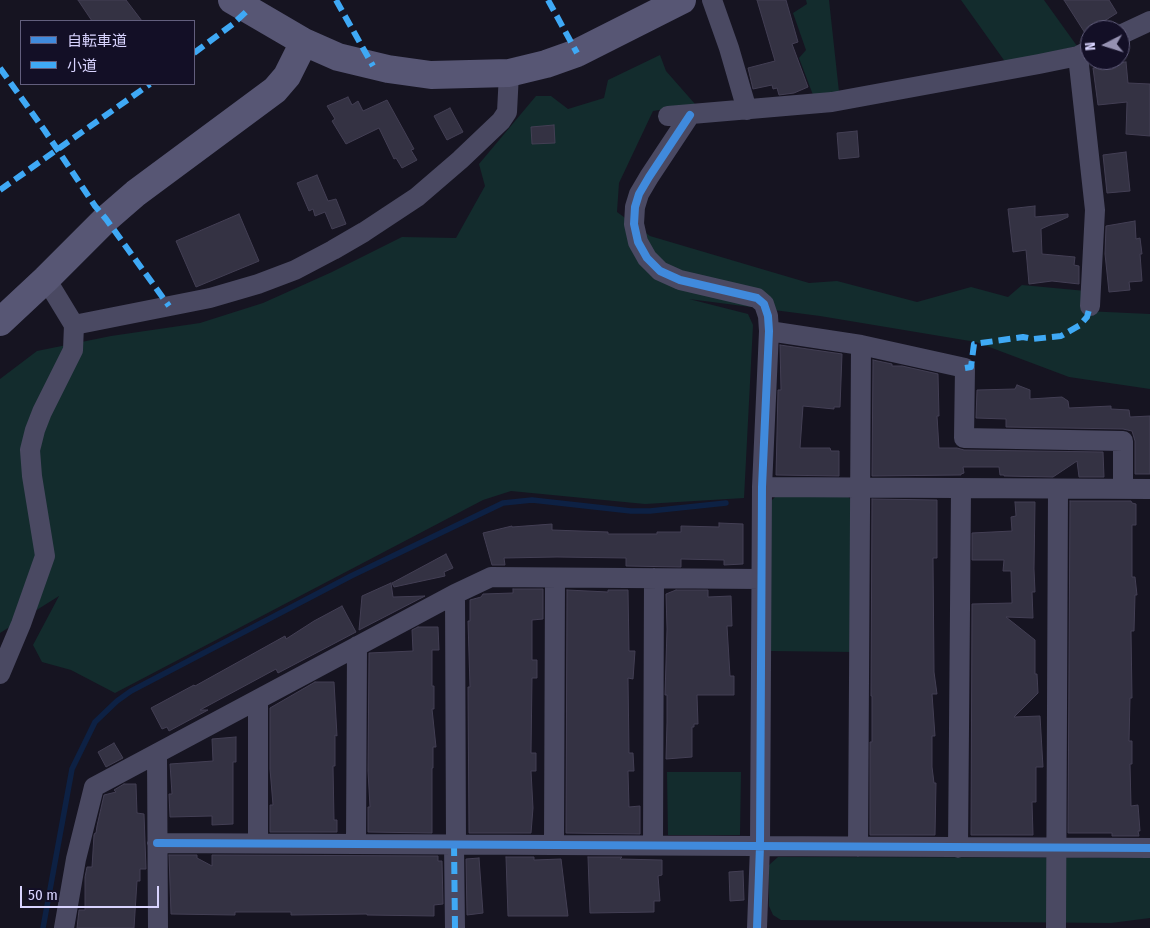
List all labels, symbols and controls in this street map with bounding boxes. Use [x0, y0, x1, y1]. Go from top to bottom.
legend [20, 20, 195, 85]
north arrow [1080, 20, 1130, 70]
text: 自転車道 [67, 32, 127, 50]
text: N [1082, 41, 1099, 51]
text: 小道 [67, 57, 97, 75]
scale bar [22, 876, 161, 908]
text: 50 m [28, 886, 58, 904]

